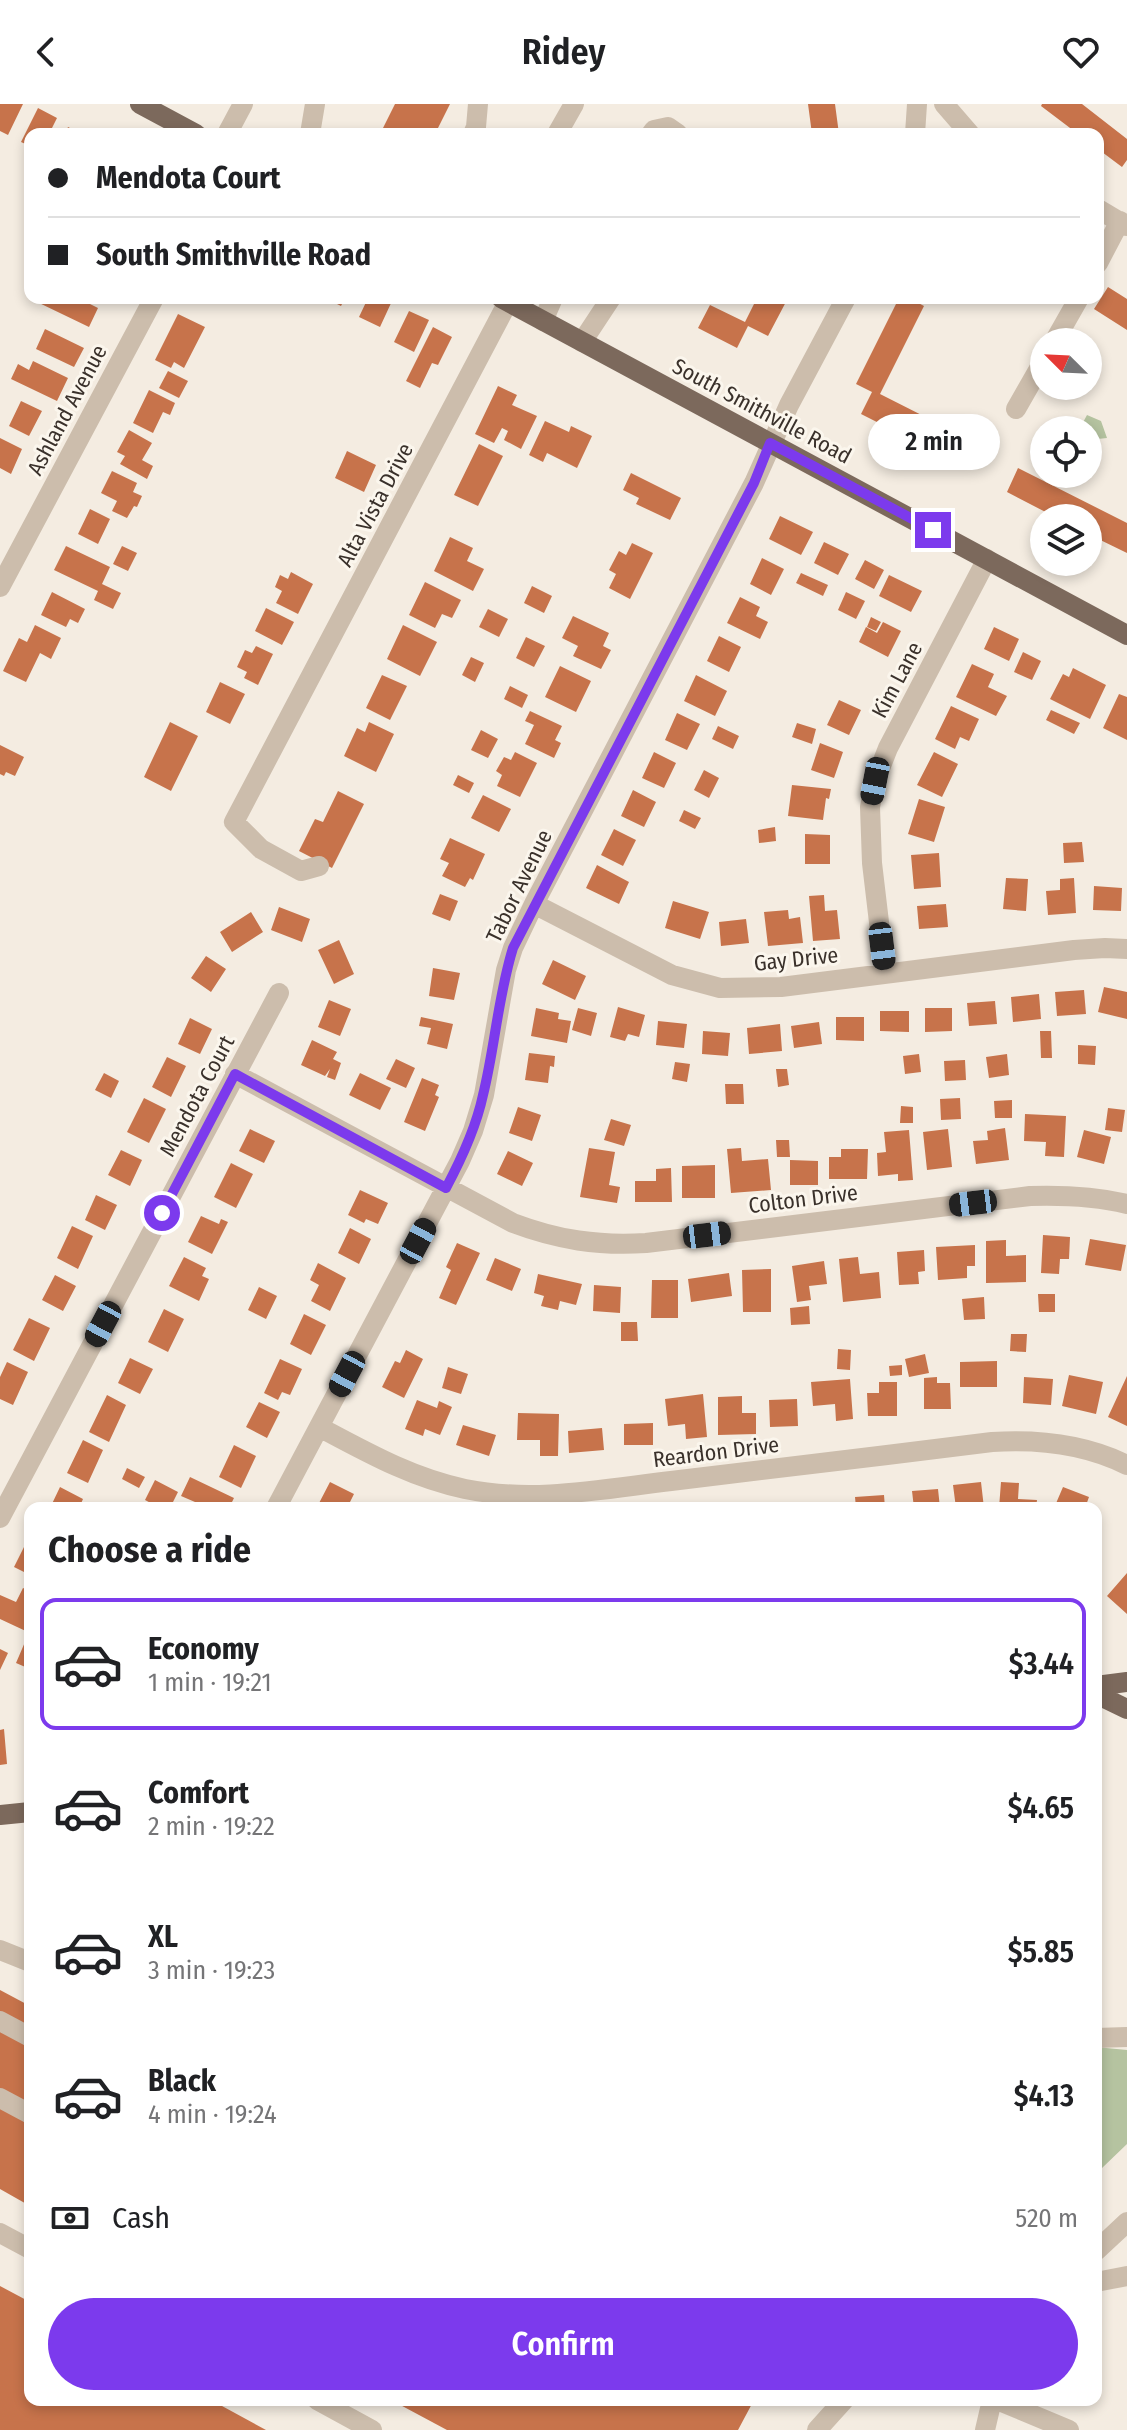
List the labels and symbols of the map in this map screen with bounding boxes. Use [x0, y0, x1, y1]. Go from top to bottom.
north arrow [1030, 328, 1102, 400]
street label: Ashland Avenue [21, 340, 113, 480]
street label: South Smithville Road [668, 352, 856, 470]
callout: 2 min [867, 414, 999, 470]
street label: Alta Vista Drive [331, 439, 419, 571]
route end [915, 512, 951, 548]
street label: Kim Lane [866, 637, 928, 723]
car [859, 755, 891, 807]
street label: Tabor Avenue [480, 825, 558, 947]
car [867, 921, 897, 971]
street label: Gay Drive [753, 941, 839, 977]
street label: Mendota Court [154, 1030, 241, 1161]
street label: Colton Drive [747, 1179, 859, 1219]
car [948, 1188, 998, 1218]
route start [144, 1195, 180, 1231]
car [396, 1214, 440, 1268]
car [682, 1220, 732, 1250]
car [81, 1297, 125, 1351]
car [325, 1347, 369, 1401]
street label: Reardon Drive [651, 1431, 781, 1473]

